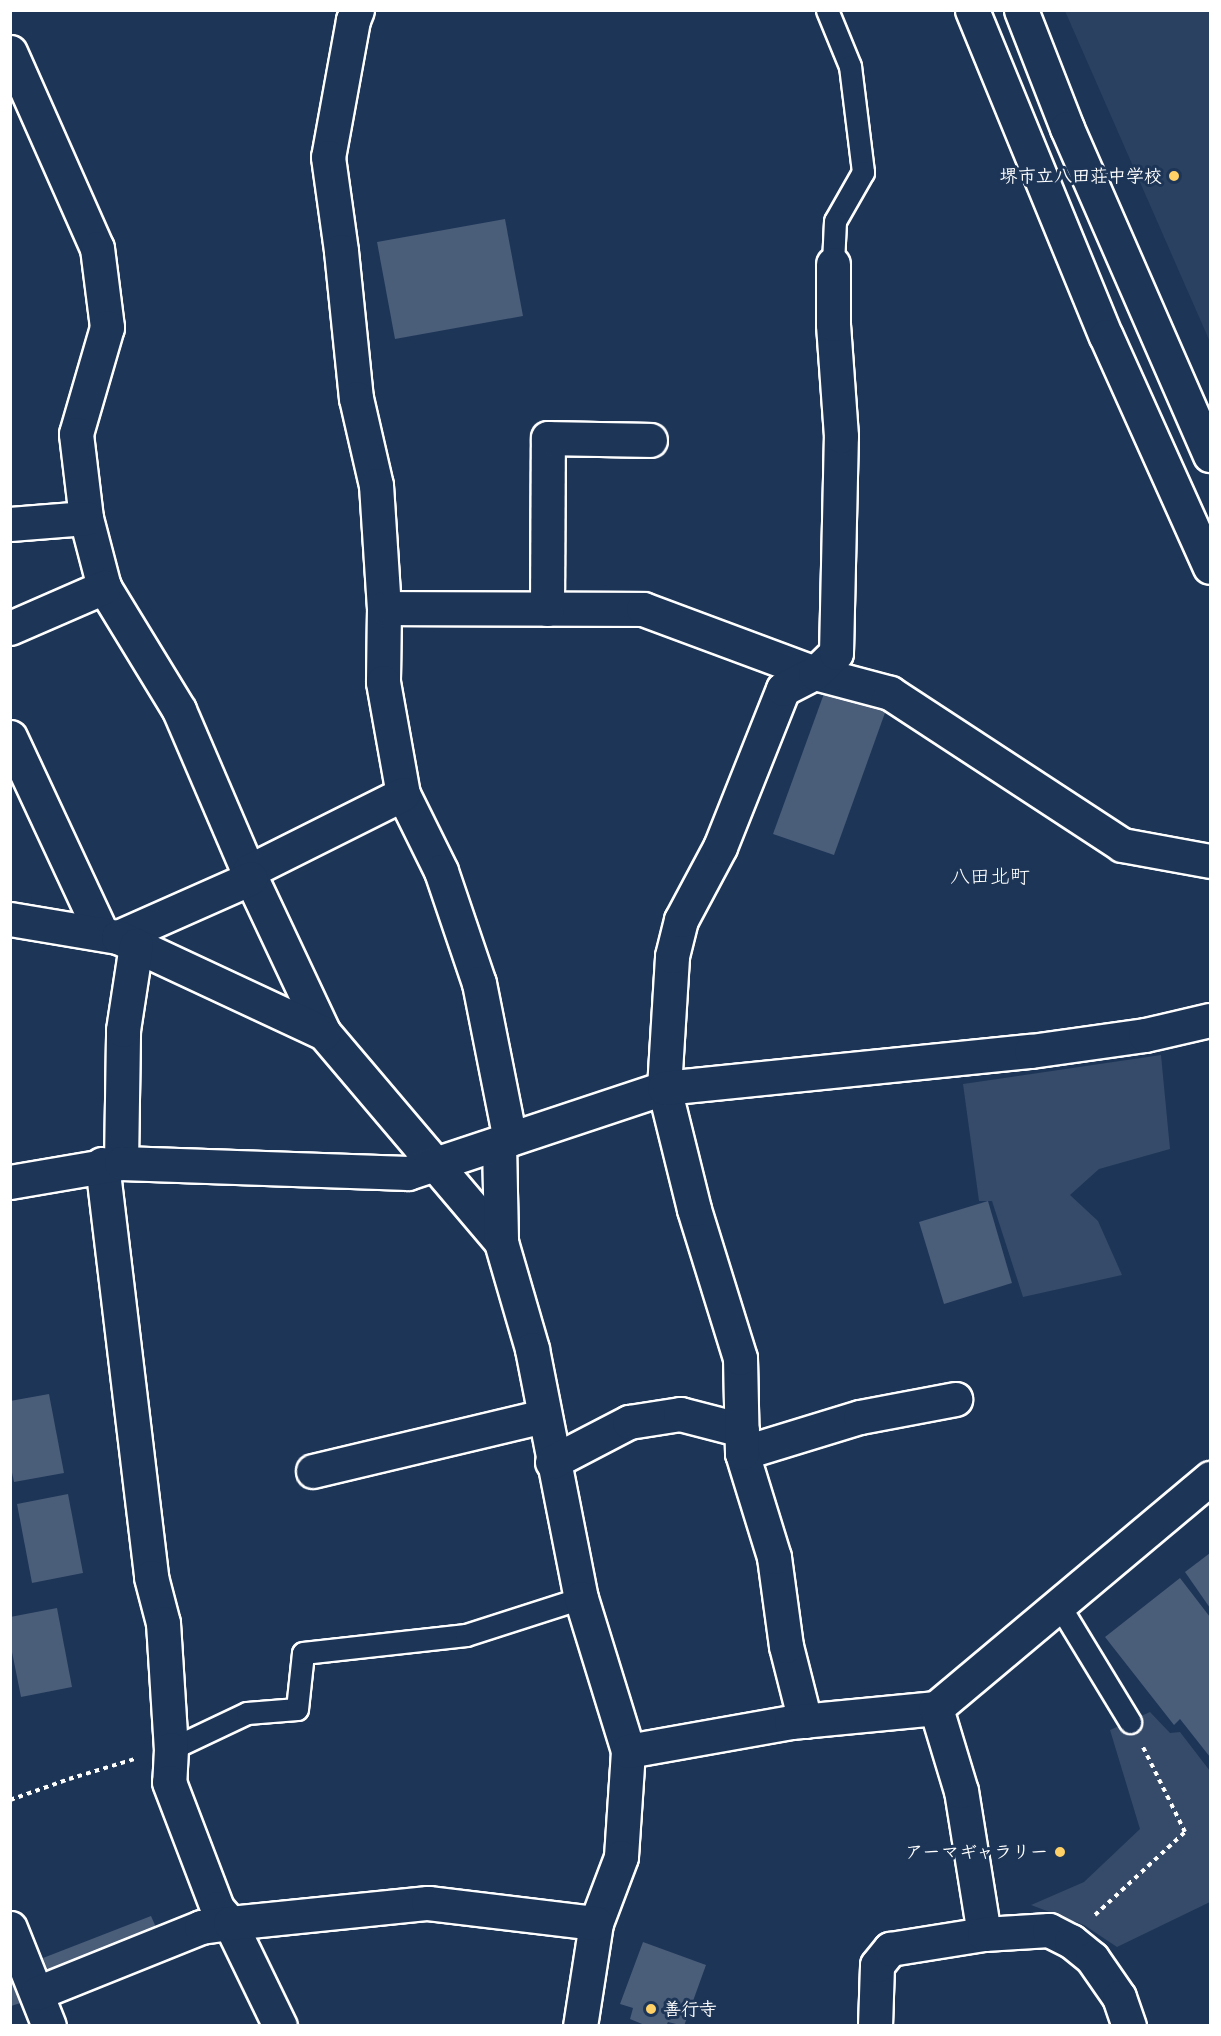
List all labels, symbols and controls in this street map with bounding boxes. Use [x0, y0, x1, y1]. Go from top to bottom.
place label: 堺市立八田荘中学校 [1000, 165, 1162, 187]
marker: 堺市立八田荘中学校 [1167, 169, 1181, 183]
district label: 八田北町 [950, 864, 1030, 888]
place label: アーマギャラリー [905, 1841, 1048, 1863]
marker: アーマギャラリー [1053, 1845, 1067, 1859]
place label: 善行寺 [663, 1998, 717, 2020]
marker: 善行寺 [644, 2002, 658, 2016]

